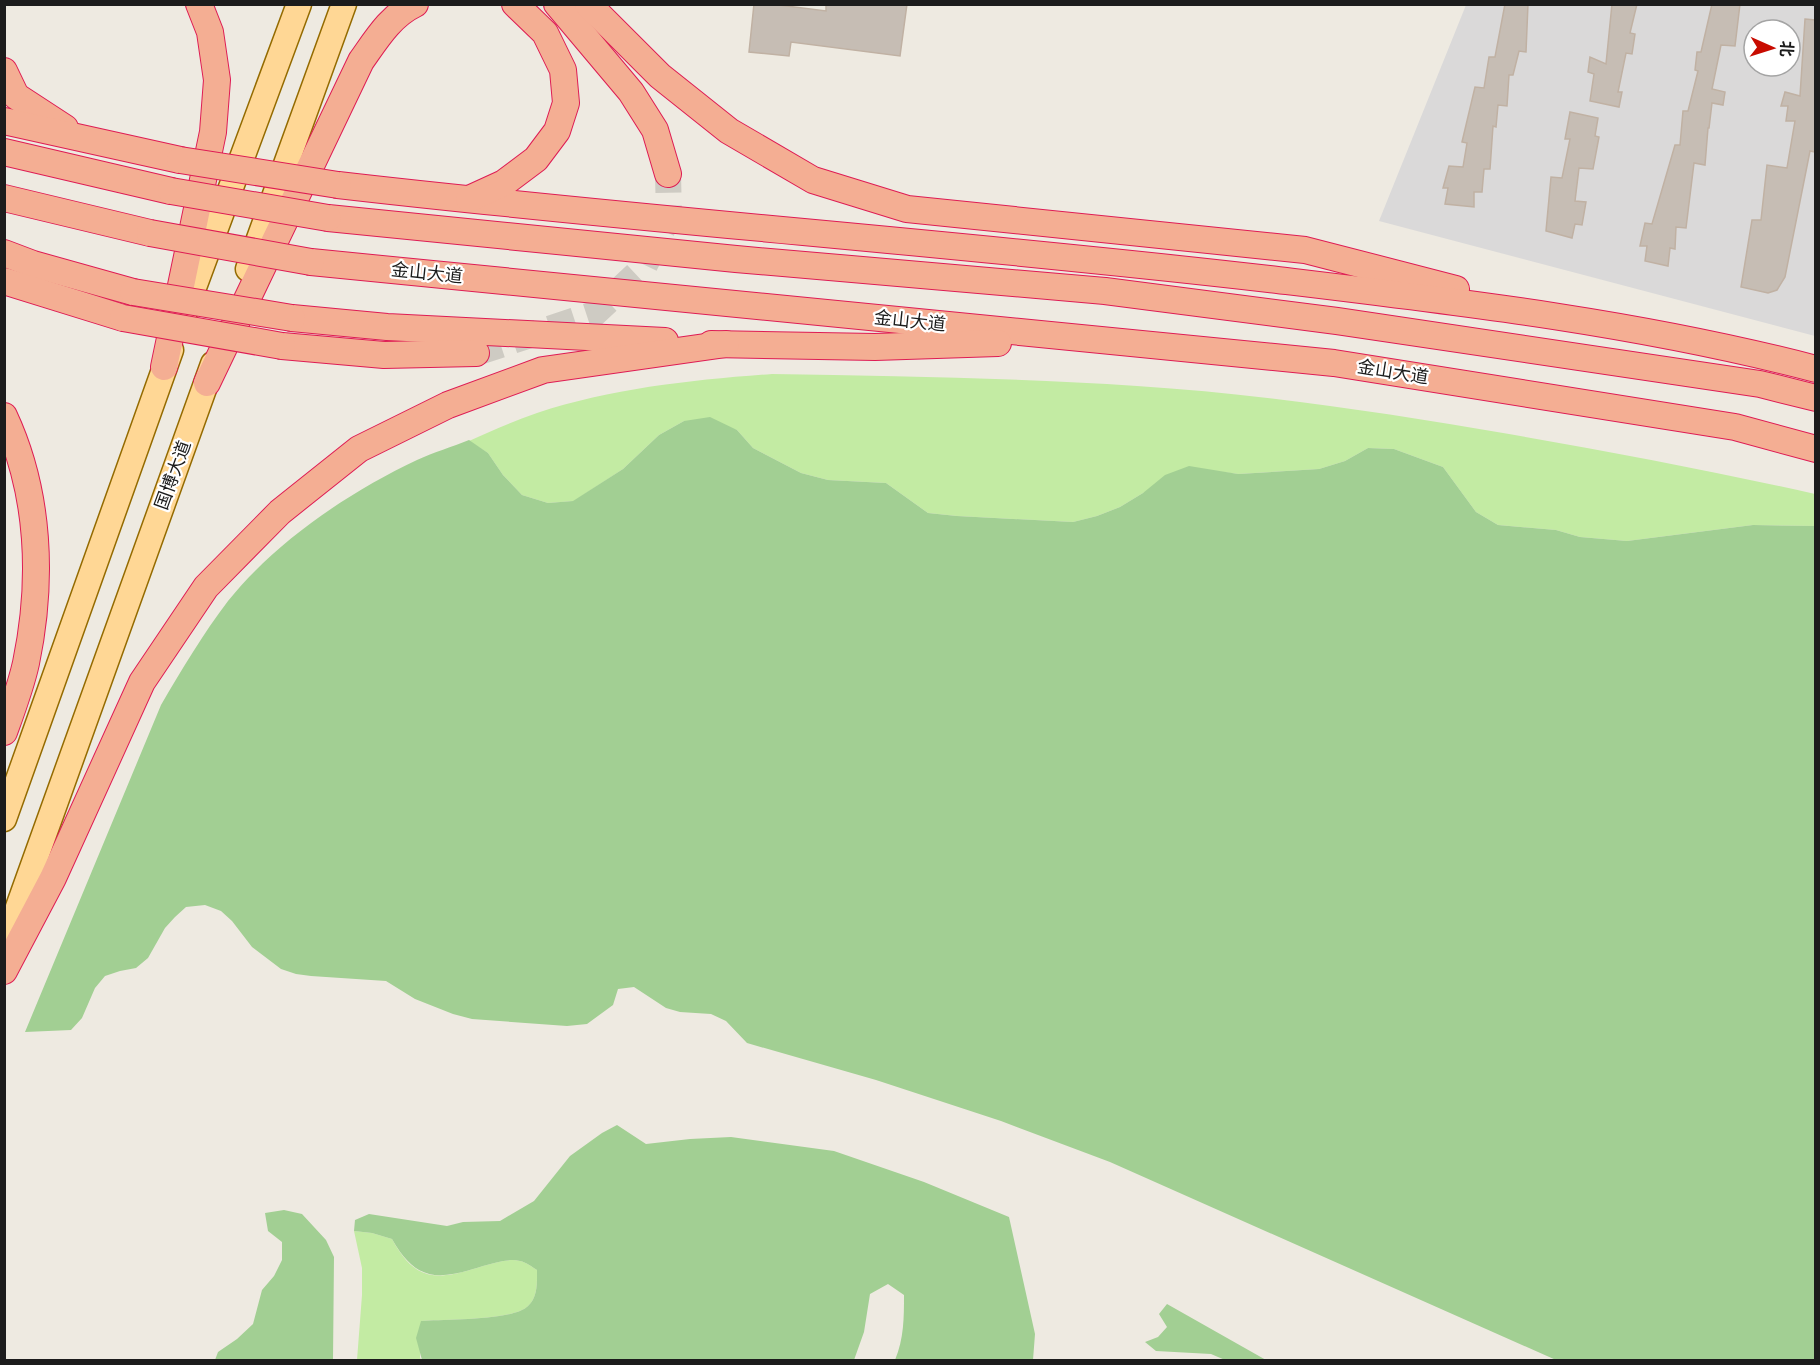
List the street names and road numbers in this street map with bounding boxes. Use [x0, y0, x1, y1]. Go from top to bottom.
street label: 金山大道 [390, 257, 464, 287]
street label: 金山大道 [873, 305, 947, 335]
street label: 金山大道 [1356, 355, 1430, 388]
street label: 国博大道 [149, 437, 195, 512]

